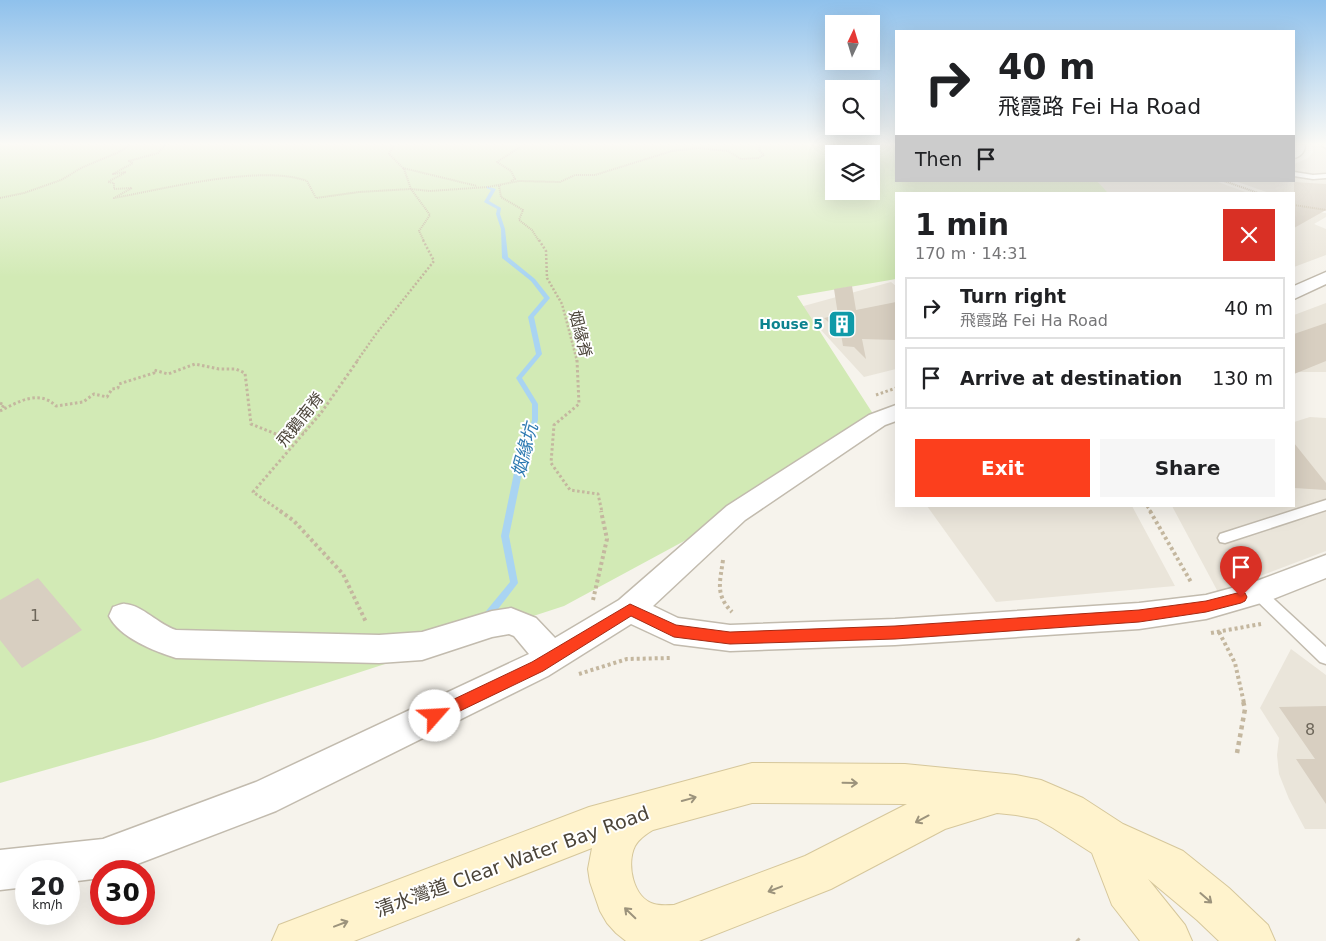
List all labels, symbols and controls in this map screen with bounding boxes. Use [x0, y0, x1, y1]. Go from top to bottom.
north arrow [825, 15, 880, 70]
map controls [825, 15, 880, 200]
text: 40 m [998, 47, 1095, 87]
icon: right [915, 50, 980, 115]
button: search [825, 80, 880, 135]
text: 飛霞路 Fei Ha Road [998, 94, 1201, 119]
button: layers [825, 145, 880, 200]
icon: arrive [972, 145, 1000, 173]
text: Then [915, 148, 962, 170]
text: 1 min [915, 207, 1009, 242]
button: close [1223, 209, 1275, 261]
text: 170 m · 14:31 [915, 244, 1028, 263]
text: Turn right [960, 285, 1066, 307]
icon: right [917, 294, 945, 322]
text: 40 m [1224, 297, 1273, 319]
street label: 姻緣脊 [565, 309, 596, 360]
building icon: House 5 [827, 309, 857, 339]
text: 飛霞路 Fei Ha Road [960, 311, 1108, 330]
place label: House 5 [759, 316, 823, 332]
icon: arrive [917, 364, 945, 392]
text: Arrive at destination [960, 367, 1182, 389]
text: 130 m [1212, 367, 1273, 389]
street label: 飛鵝南脊 [273, 388, 328, 450]
water label: 姻緣坑 [507, 418, 542, 479]
button: Exit [915, 439, 1090, 497]
button: Share [1100, 439, 1275, 497]
pin [1220, 546, 1262, 597]
icon: arrive [1227, 553, 1255, 581]
house number: 1 [30, 606, 40, 625]
position arrow [408, 689, 460, 741]
house number: 8 [1305, 720, 1315, 739]
one-way arrow [841, 779, 857, 788]
one-way arrow [681, 794, 697, 804]
street label: 清水灣道 Clear Water Bay Road [372, 801, 652, 921]
one-way arrow [915, 814, 929, 824]
speed limit sign: 30 [90, 860, 155, 925]
text: 20 [30, 872, 65, 901]
one-way arrow [768, 885, 784, 894]
one-way arrow [1199, 892, 1212, 903]
text: km/h [32, 898, 63, 912]
one-way arrow [623, 907, 636, 919]
one-way arrow [332, 919, 348, 928]

